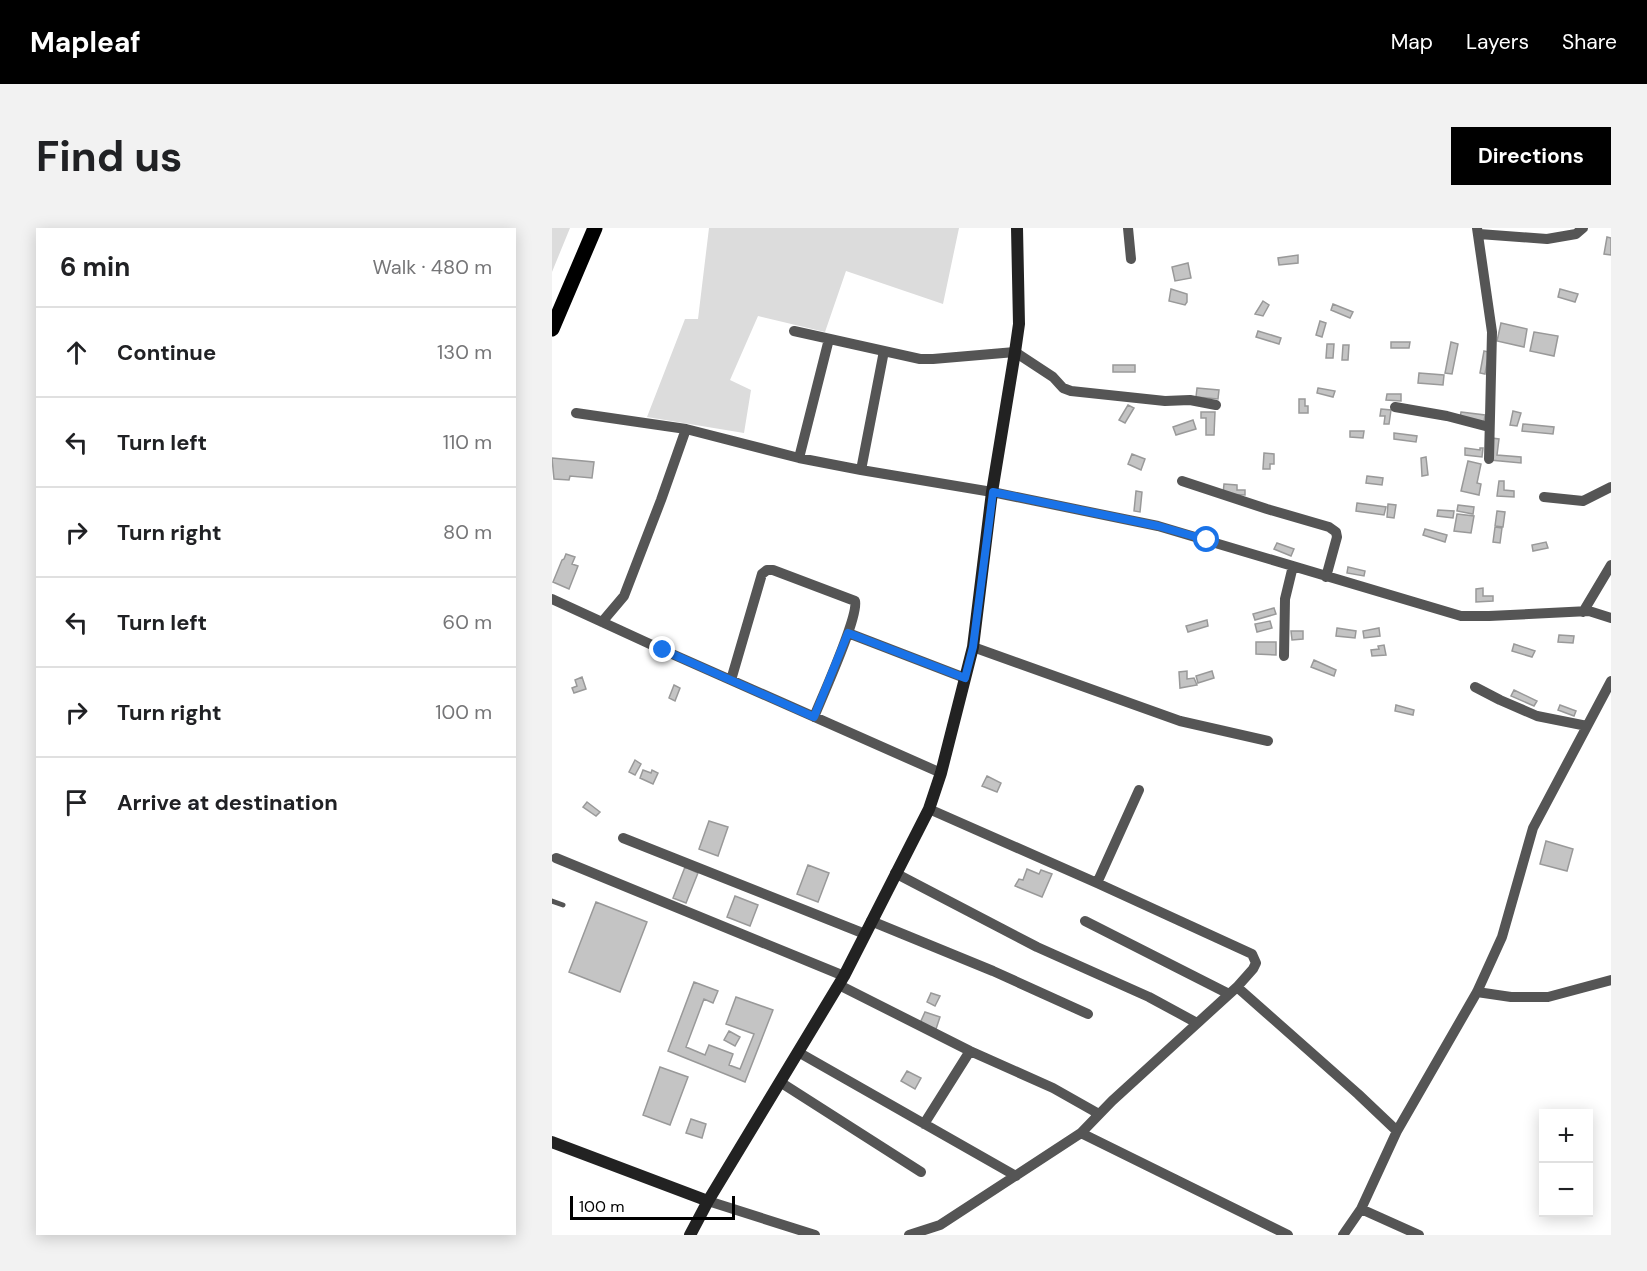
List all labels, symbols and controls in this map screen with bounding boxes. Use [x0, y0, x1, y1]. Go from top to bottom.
text: Mapleaf [30, 24, 141, 61]
text: Map [1391, 28, 1433, 56]
text: Layers [1466, 28, 1529, 56]
text: Share [1562, 28, 1617, 56]
button: Directions [1451, 127, 1611, 185]
text: Find us [36, 129, 182, 184]
text: 6 min [60, 250, 130, 284]
text: Walk · 480 m [372, 254, 492, 280]
icon: ahead [60, 336, 93, 369]
text: Continue [117, 338, 216, 367]
text: 130 m [437, 339, 492, 365]
icon: left [60, 426, 93, 459]
text: Turn left [117, 428, 207, 457]
text: 110 m [443, 429, 492, 455]
icon: right [60, 516, 93, 549]
text: Turn right [117, 518, 222, 547]
text: 80 m [443, 519, 492, 545]
route start [1193, 526, 1219, 552]
icon: left [60, 606, 93, 639]
text: Turn left [117, 608, 207, 637]
text: 60 m [443, 609, 492, 635]
route end [649, 636, 675, 662]
icon: right [60, 696, 93, 729]
text: Turn right [117, 698, 222, 727]
text: 100 m [435, 699, 492, 725]
icon: arrive [60, 786, 93, 819]
text: Arrive at destination [117, 788, 338, 817]
map controls [1539, 1109, 1593, 1217]
button: + [1539, 1109, 1593, 1163]
button: − [1539, 1163, 1593, 1217]
scale bar [570, 1193, 735, 1220]
text: 100 m [579, 1196, 624, 1217]

